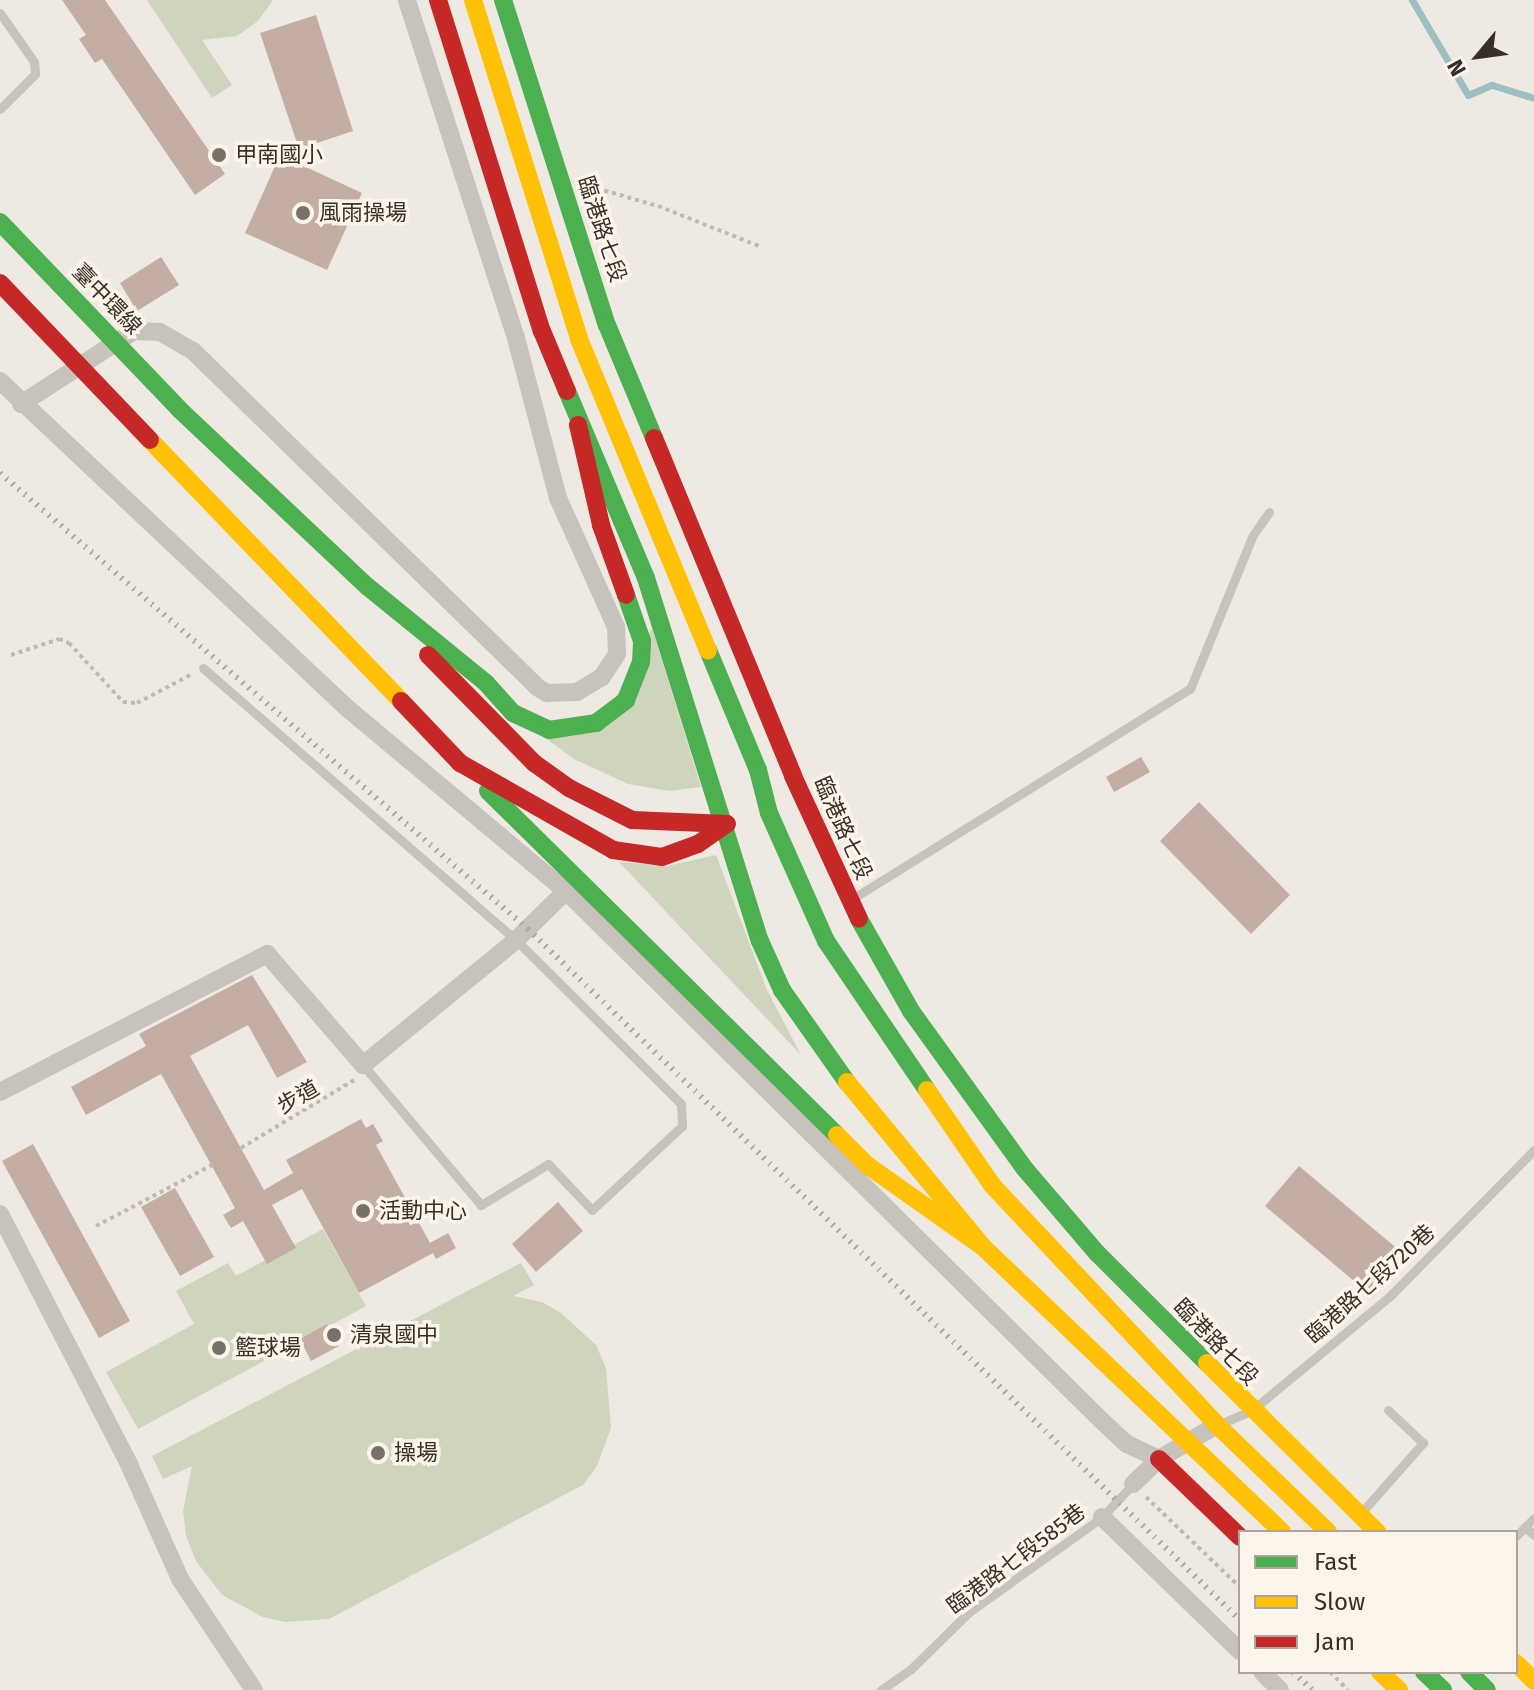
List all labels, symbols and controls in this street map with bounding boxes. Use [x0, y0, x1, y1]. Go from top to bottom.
north arrow [1438, 16, 1518, 96]
text: N [1441, 55, 1472, 81]
place label: 甲南國小 [235, 142, 323, 168]
marker: 甲南國小 [210, 146, 228, 164]
street label: 臨港路七段 [572, 173, 632, 285]
place label: 風雨操場 [319, 200, 407, 226]
marker: 風雨操場 [294, 204, 312, 222]
street label: 臺中環線 [67, 258, 147, 340]
street label: 臨港路七段 [809, 772, 877, 884]
street label: 步道 [272, 1075, 324, 1119]
place label: 活動中心 [379, 1198, 467, 1224]
marker: 活動中心 [354, 1202, 372, 1220]
street label: 臨港路七段720巷 [1300, 1219, 1440, 1349]
street label: 臨港路七段 [1168, 1293, 1264, 1391]
place label: 清泉國中 [350, 1322, 438, 1348]
marker: 清泉國中 [325, 1326, 343, 1344]
place label: 籃球場 [235, 1335, 301, 1361]
marker: 籃球場 [210, 1339, 228, 1357]
place label: 操場 [394, 1440, 438, 1466]
marker: 操場 [369, 1444, 387, 1462]
street label: 臨港路七段585巷 [942, 1498, 1090, 1620]
legend [1238, 1530, 1518, 1674]
text: Fast [1314, 1548, 1357, 1576]
text: Slow [1314, 1588, 1365, 1616]
text: Jam [1314, 1628, 1355, 1656]

